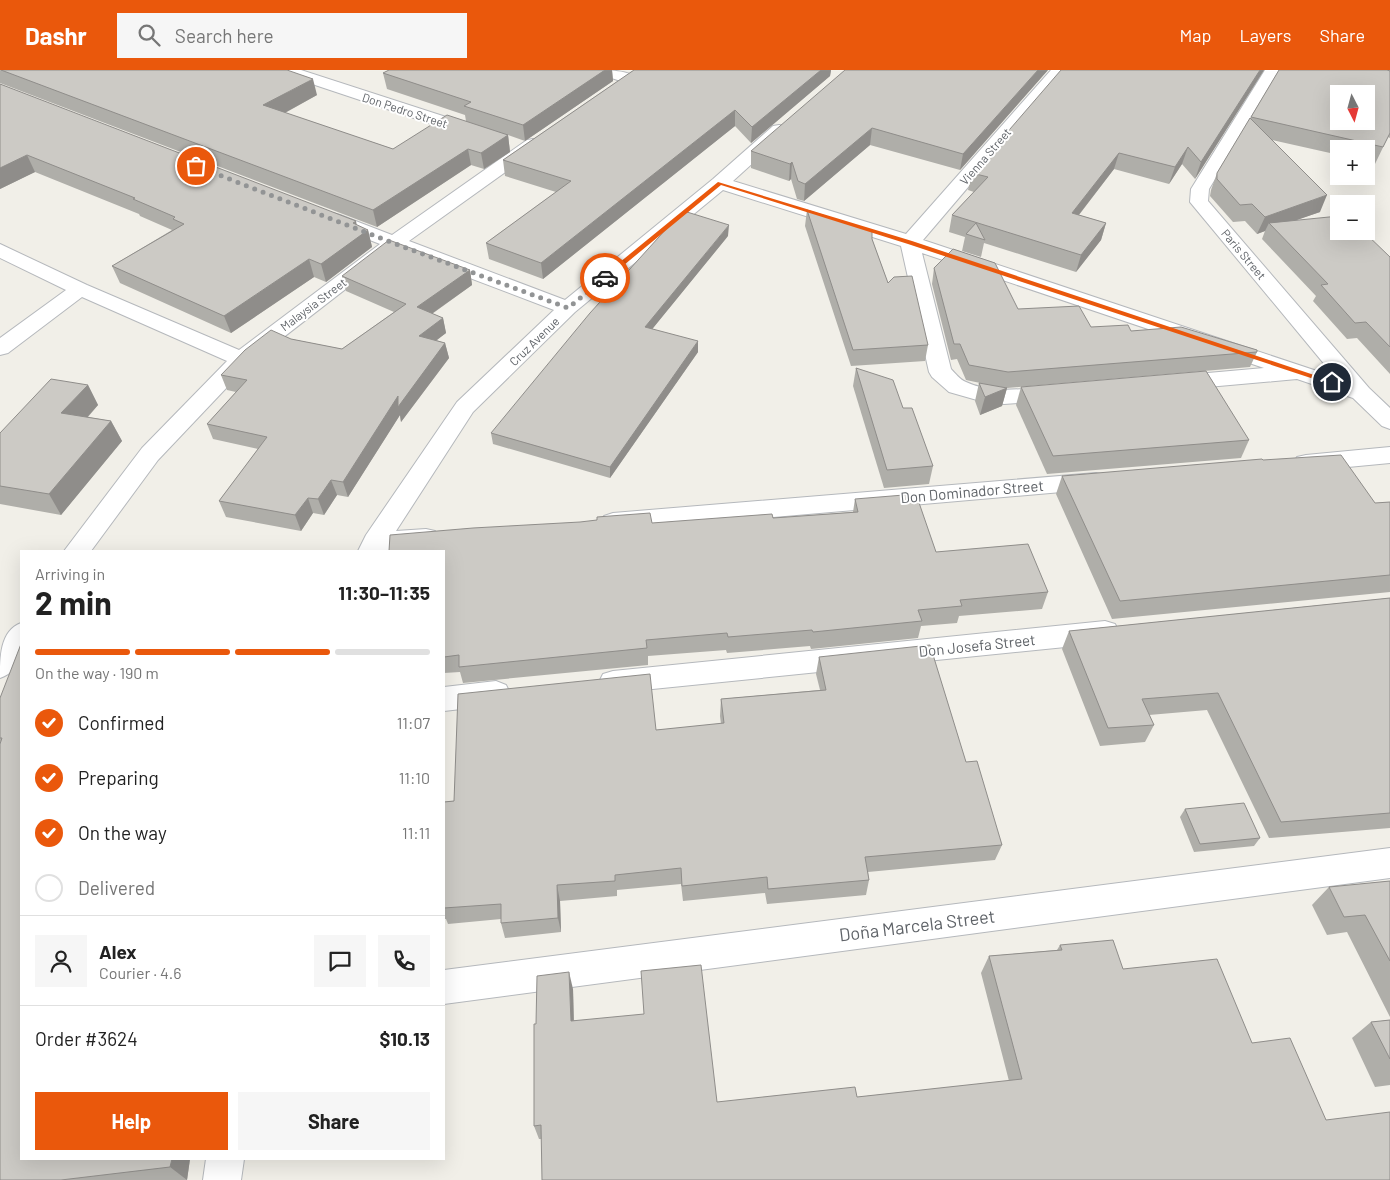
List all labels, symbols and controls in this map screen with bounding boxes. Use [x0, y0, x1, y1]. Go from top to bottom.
search box [117, 13, 467, 58]
text: Dashr [25, 21, 87, 50]
icon: search [135, 21, 163, 49]
text: Search here [175, 24, 274, 47]
text: Map [1179, 24, 1211, 46]
text: Layers [1239, 24, 1292, 46]
text: Share [1320, 24, 1365, 46]
north arrow [1330, 85, 1375, 130]
map controls [1330, 85, 1375, 240]
street label: Don Pedro Street [361, 90, 449, 130]
street label: Vienna Street [957, 125, 1013, 187]
button: + [1330, 140, 1375, 185]
pin [175, 145, 217, 187]
icon: bag [182, 152, 210, 180]
button: − [1330, 195, 1375, 240]
street label: Paris Street [1219, 226, 1269, 282]
courier [580, 253, 630, 303]
icon: car [591, 264, 619, 292]
street label: Malaysia Street [277, 275, 349, 333]
street label: Cruz Avenue [506, 314, 562, 368]
pin [1311, 361, 1353, 403]
icon: home [1318, 368, 1346, 396]
street label: Don Dominador Street [900, 476, 1044, 506]
text: Arriving in [35, 564, 105, 583]
text: 11:30–11:35 [338, 581, 430, 604]
text: 2 min [35, 583, 112, 621]
street label: Don Josefa Street [918, 630, 1036, 660]
text: On the way · 190 m [35, 663, 159, 682]
icon: check [35, 709, 63, 737]
text: Confirmed [78, 711, 165, 734]
text: 11:07 [397, 713, 430, 732]
icon: check [35, 764, 63, 792]
text: Preparing [78, 766, 159, 789]
text: 11:10 [399, 768, 430, 787]
icon: check [35, 819, 63, 847]
text: On the way [78, 821, 167, 844]
text: 11:11 [402, 823, 430, 842]
text: Delivered [78, 876, 155, 899]
street label: Doña Marcela Street [838, 905, 996, 945]
button: person [35, 935, 87, 987]
button: chat [314, 935, 366, 987]
button: phone [378, 935, 430, 987]
text: Alex [99, 940, 137, 963]
text: Courier · 4.6 [99, 963, 182, 982]
text: Order #3624 [35, 1027, 138, 1050]
text: $10.13 [379, 1027, 430, 1050]
button: Help [35, 1092, 228, 1150]
button: Share [238, 1092, 430, 1150]

